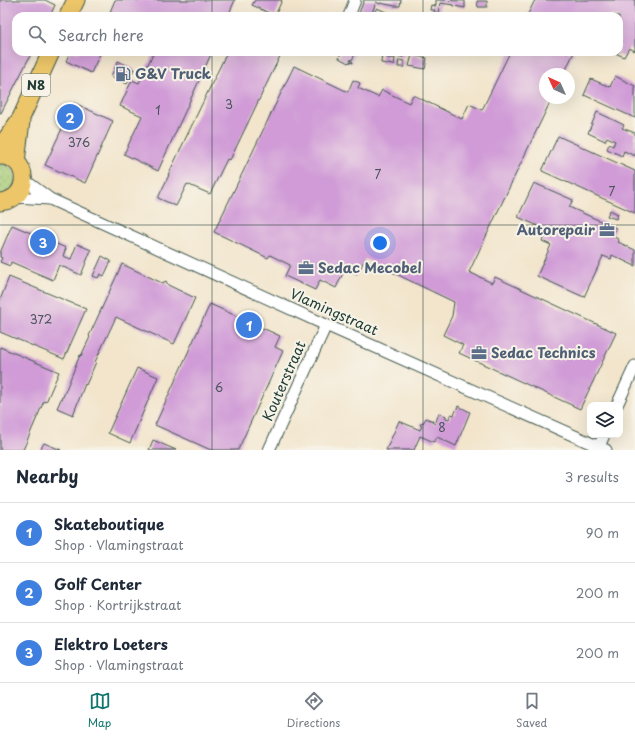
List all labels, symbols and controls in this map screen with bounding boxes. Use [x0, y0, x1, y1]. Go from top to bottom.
search box [12, 12, 623, 56]
icon: search [26, 23, 48, 45]
text: Search here [58, 23, 144, 46]
place label: G&V Truck [135, 63, 212, 84]
fuel station icon: G&V Truck [114, 65, 132, 83]
north arrow [539, 68, 575, 104]
road number: N8 [22, 74, 50, 96]
house number: 3 [225, 95, 233, 113]
house number: 1 [155, 101, 161, 119]
pin: 2 [57, 102, 83, 132]
house number: 376 [68, 133, 90, 151]
house number: 7 [375, 165, 382, 183]
house number: 7 [609, 182, 616, 200]
place label: Autorepair [517, 219, 596, 240]
office icon: Autorepair [598, 221, 616, 239]
pin: 3 [30, 227, 56, 257]
your location [370, 233, 390, 253]
place label: Sedac Mecobel [318, 257, 422, 278]
office icon: Sedac Mecobel [297, 259, 315, 277]
street label: Vlamingstraat [287, 283, 382, 340]
house number: 372 [30, 310, 52, 328]
pin: 1 [236, 310, 262, 340]
street label: Kouterstraat [257, 337, 311, 424]
place label: Sedac Technics [491, 342, 596, 363]
office icon: Sedac Technics [470, 344, 488, 362]
house number: 6 [215, 378, 223, 396]
map controls [587, 402, 623, 438]
button: layers [587, 402, 623, 438]
house number: 8 [438, 418, 446, 436]
text: Nearby [16, 463, 78, 489]
text: 3 results [565, 467, 619, 486]
text: Skateboutique [54, 512, 164, 535]
text: 1 [26, 523, 32, 542]
text: 90 m [586, 523, 619, 542]
text: Shop · Vlamingstraat [54, 535, 184, 554]
text: Golf Center [54, 572, 142, 595]
text: 2 [24, 583, 34, 602]
text: 200 m [576, 583, 619, 602]
text: Shop · Kortrijkstraat [54, 595, 181, 614]
text: Elektro Loeters [54, 632, 168, 655]
text: 3 [25, 643, 33, 662]
text: 200 m [576, 643, 619, 662]
text: Shop · Vlamingstraat [54, 655, 184, 674]
tab: Map [88, 690, 111, 731]
tab: Directions [287, 690, 340, 731]
tab: Saved [516, 690, 547, 731]

